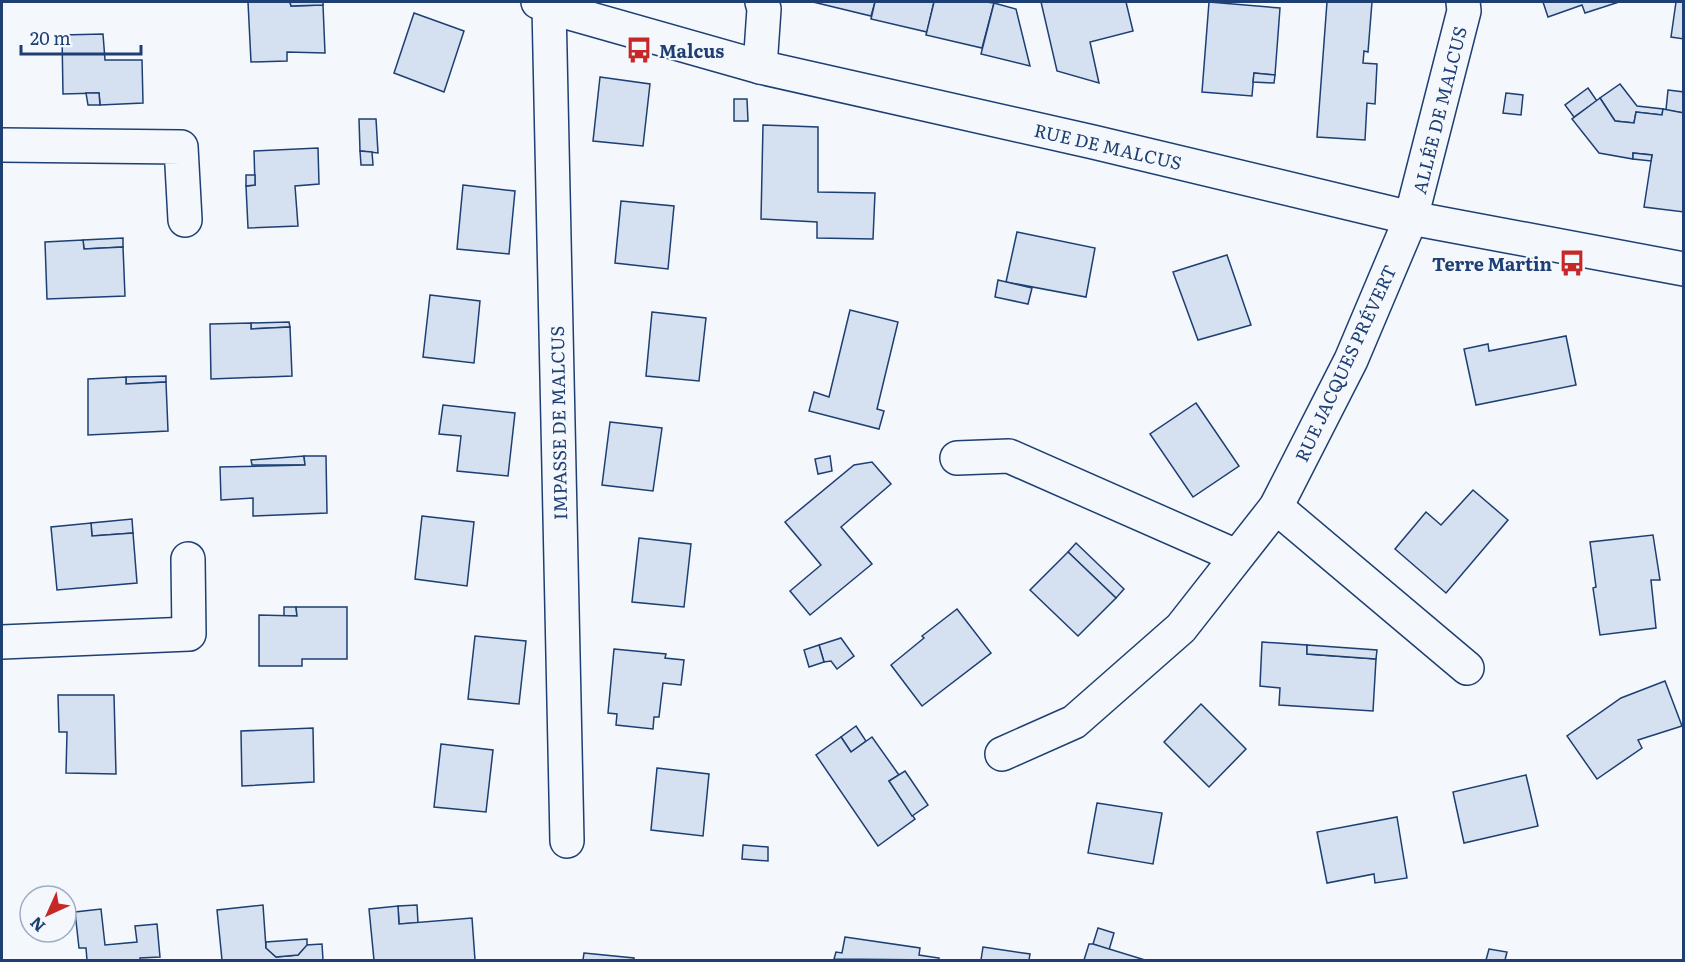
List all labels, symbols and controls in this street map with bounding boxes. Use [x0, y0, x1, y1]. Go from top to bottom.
scale bar [21, 18, 141, 56]
street label: ALLÉE DE MALCUS [1405, 23, 1473, 197]
text: 20 m [30, 24, 71, 51]
bus stop icon: Malcus [624, 35, 654, 65]
place label: Malcus [659, 37, 724, 64]
street label: RUE DE MALCUS [1032, 116, 1184, 176]
bus stop icon: Terre Martin [1557, 248, 1587, 278]
place label: Terre Martin [1432, 250, 1552, 277]
street label: RUE JACQUES PRÉVERT [1287, 260, 1403, 466]
street label: IMPASSE DE MALCUS [543, 326, 573, 520]
north arrow [18, 884, 78, 944]
text: N [23, 912, 50, 939]

